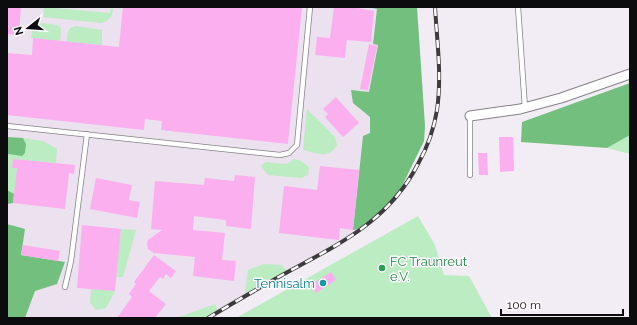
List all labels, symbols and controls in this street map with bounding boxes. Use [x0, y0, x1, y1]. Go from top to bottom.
north arrow [8, 8, 48, 48]
text: N [11, 25, 26, 37]
place label: FC Traunreut e.V. [390, 254, 468, 284]
marker: FC Traunreut e.V. [377, 263, 387, 273]
place label: Tennisalm [254, 276, 315, 291]
marker: Tennisalm [318, 278, 328, 288]
scale bar [501, 291, 623, 317]
text: 100 m [507, 298, 541, 312]

